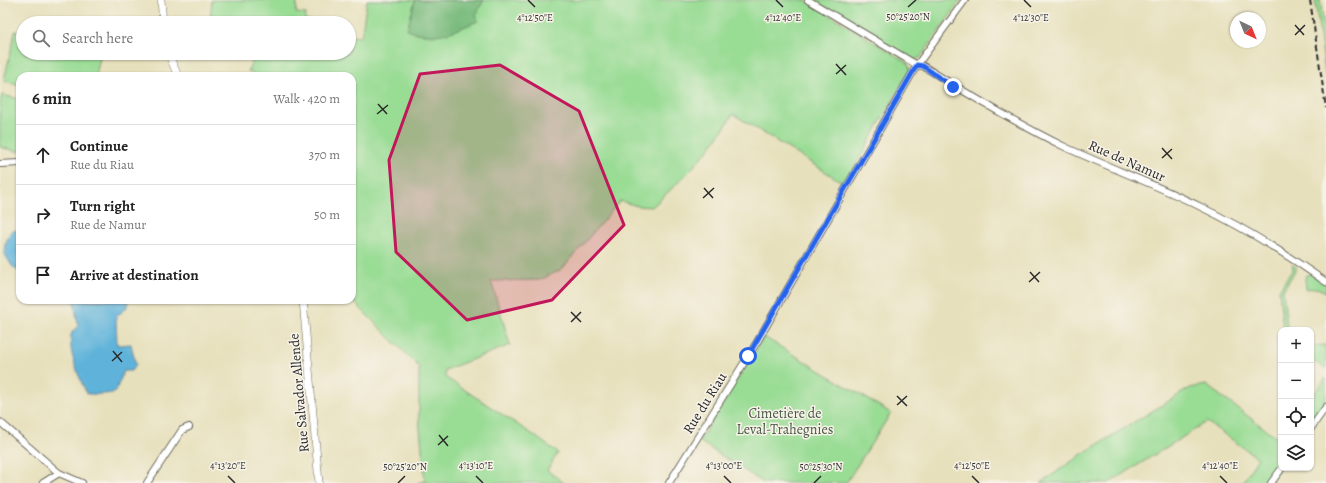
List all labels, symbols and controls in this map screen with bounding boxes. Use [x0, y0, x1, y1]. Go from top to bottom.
text: 50°25'20"N [886, 10, 930, 23]
text: 4°12'50"E [517, 11, 553, 24]
text: 4°12'40"E [765, 11, 801, 24]
text: 4°12'30"E [1013, 11, 1049, 24]
north arrow [1230, 12, 1266, 48]
search box [16, 16, 356, 60]
icon: search [30, 27, 52, 49]
text: Search here [62, 28, 133, 48]
route end [944, 78, 962, 96]
text: 6 min [32, 87, 72, 110]
text: Walk · 420 m [273, 90, 340, 107]
text: Continue [70, 136, 128, 156]
street label: Rue de Namur [1086, 136, 1169, 187]
icon: ahead [32, 144, 54, 166]
text: 370 m [309, 146, 340, 163]
text: Rue du Riau [70, 156, 134, 173]
text: Turn right [70, 196, 135, 216]
icon: right [32, 204, 54, 226]
text: 50 m [314, 206, 340, 223]
text: Rue de Namur [70, 216, 146, 233]
icon: arrive [32, 264, 54, 286]
text: Arrive at destination [70, 265, 199, 285]
map controls [1278, 327, 1314, 471]
button: + [1278, 327, 1314, 363]
street label: Rue Salvador Allende [284, 333, 314, 453]
route start [739, 347, 757, 365]
button: − [1278, 363, 1314, 399]
street label: Rue du Riau [679, 368, 732, 437]
button: locate [1278, 399, 1314, 435]
park label: Cimetière de Leval-Trahegnies [737, 404, 833, 439]
button: layers [1278, 435, 1314, 471]
text: 4°13'20"E [210, 459, 246, 472]
text: 4°13'10"E [459, 459, 493, 472]
text: 4°13'00"E [706, 459, 742, 472]
text: 4°12'50"E [954, 459, 990, 472]
text: 4°12'40"E [1202, 459, 1238, 472]
text: 50°25'20"N [383, 460, 427, 473]
text: 50°25'30"N [799, 460, 843, 473]

